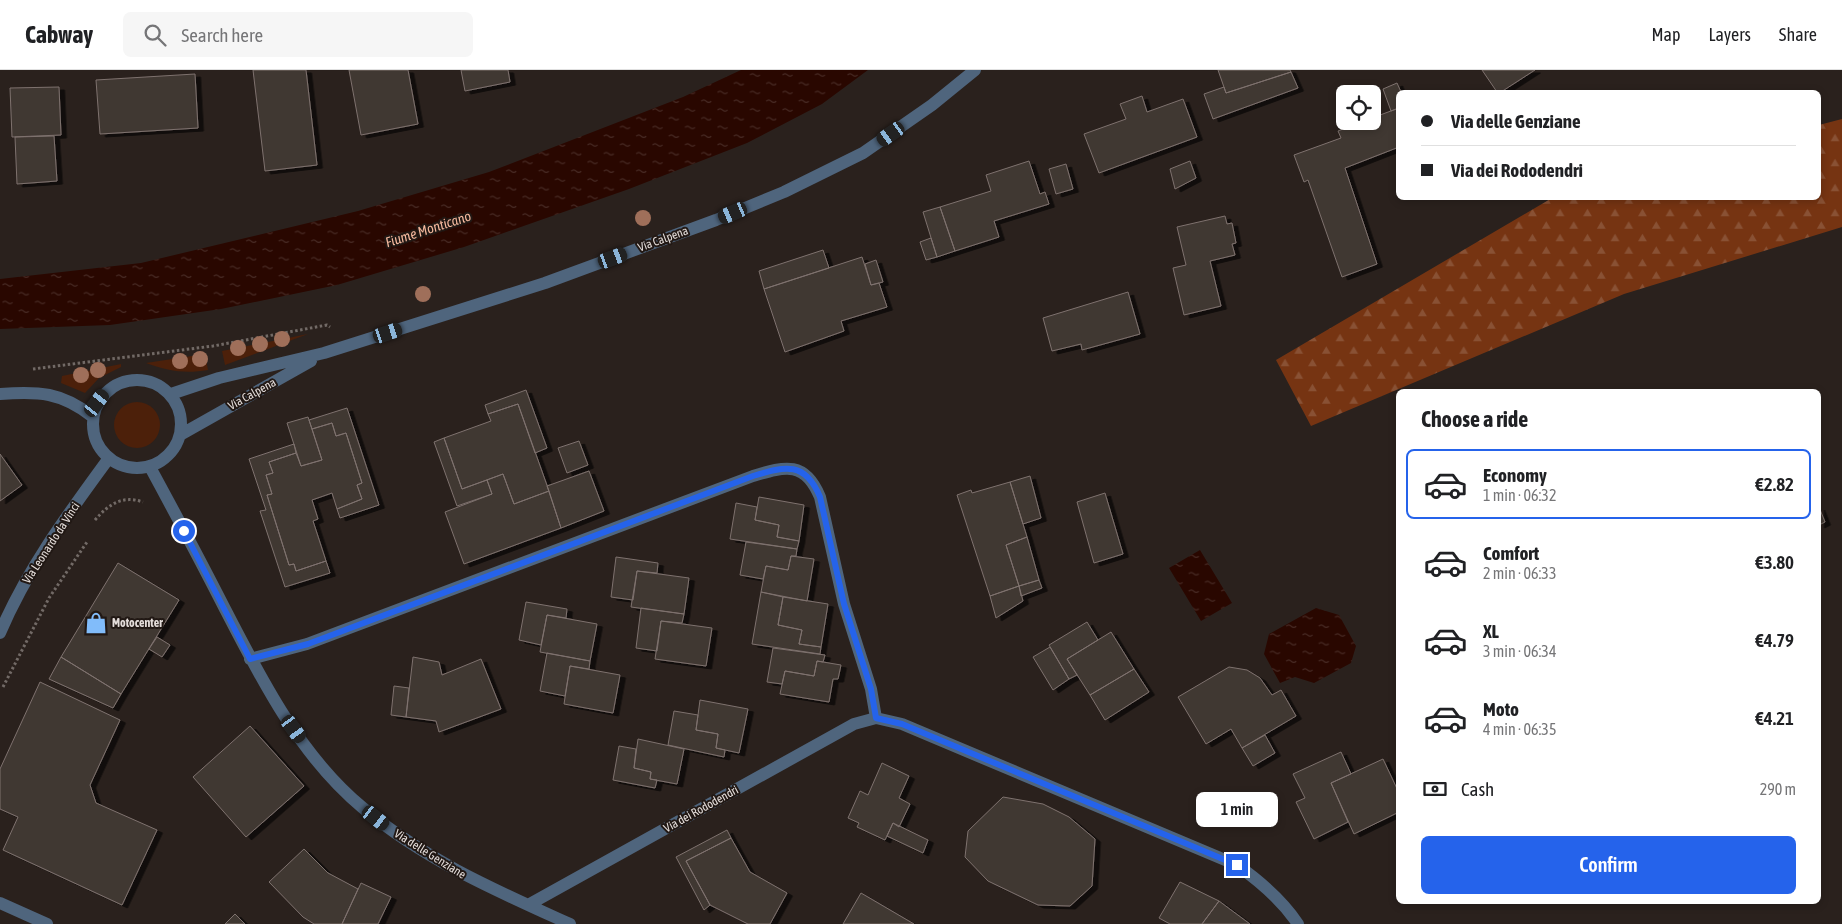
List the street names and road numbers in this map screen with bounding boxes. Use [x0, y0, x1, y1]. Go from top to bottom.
street label: Via Calpena [636, 223, 690, 255]
street label: Via Calpena [226, 375, 278, 413]
street label: Via Leonardo da Vinci [20, 500, 82, 586]
street label: Via dei Rododendri [661, 783, 741, 835]
street label: Via delle Genziane [392, 826, 468, 882]

